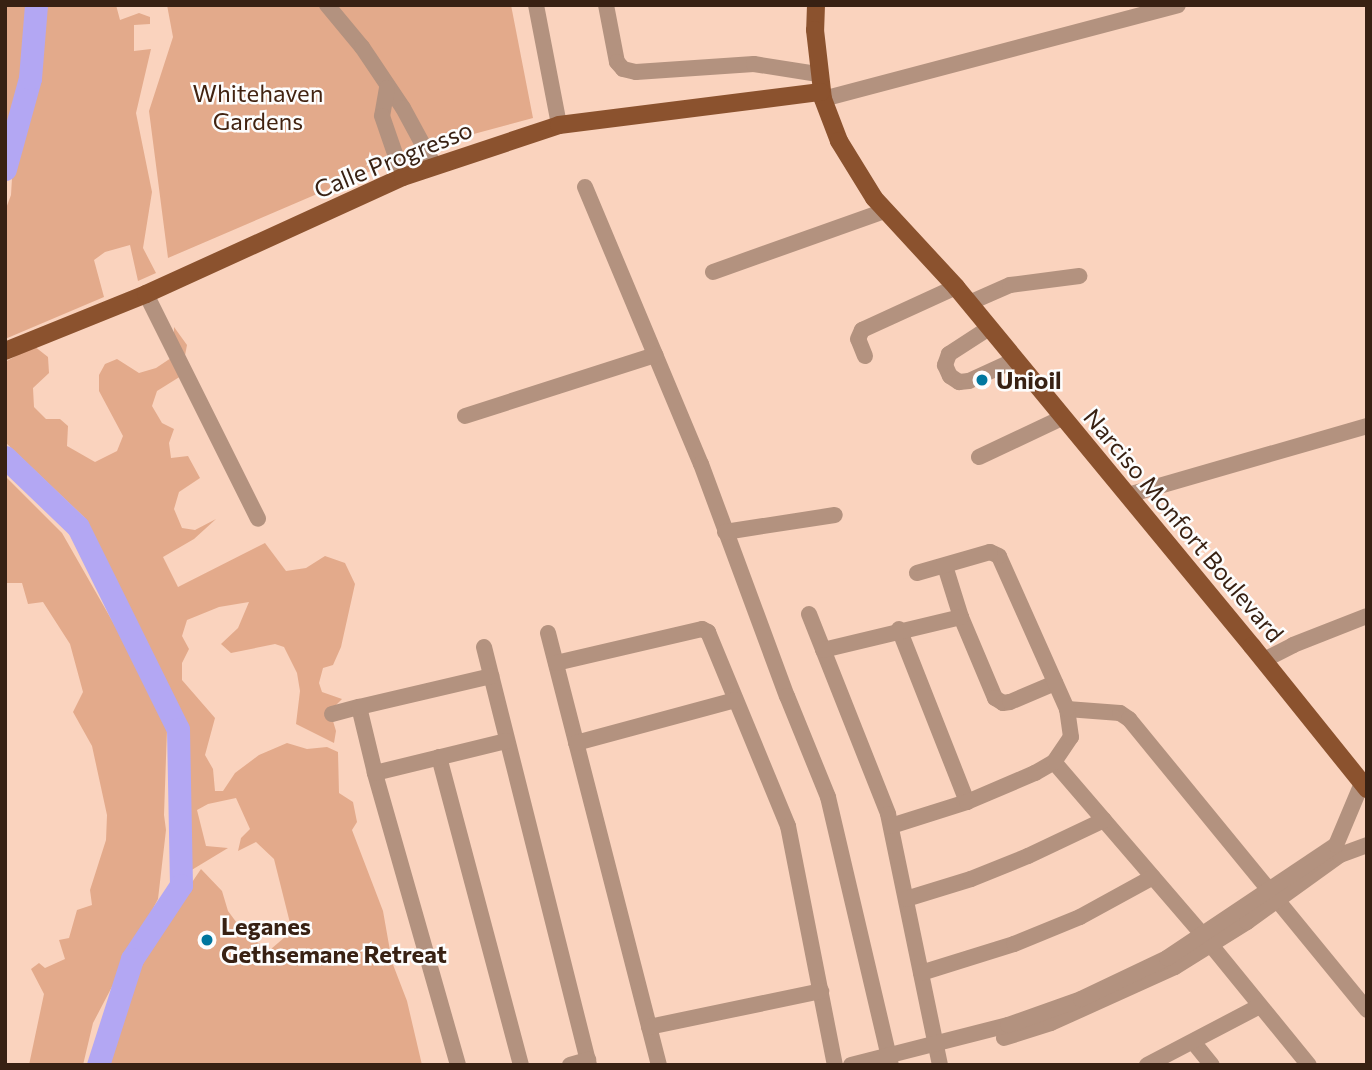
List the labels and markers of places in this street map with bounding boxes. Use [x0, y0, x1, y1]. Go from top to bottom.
place label: Unioil [996, 366, 1062, 394]
marker: Unioil [974, 372, 990, 388]
place label: Leganes Gethsemane Retreat [221, 912, 447, 968]
marker: Leganes Gethsemane Retreat [199, 932, 215, 948]

